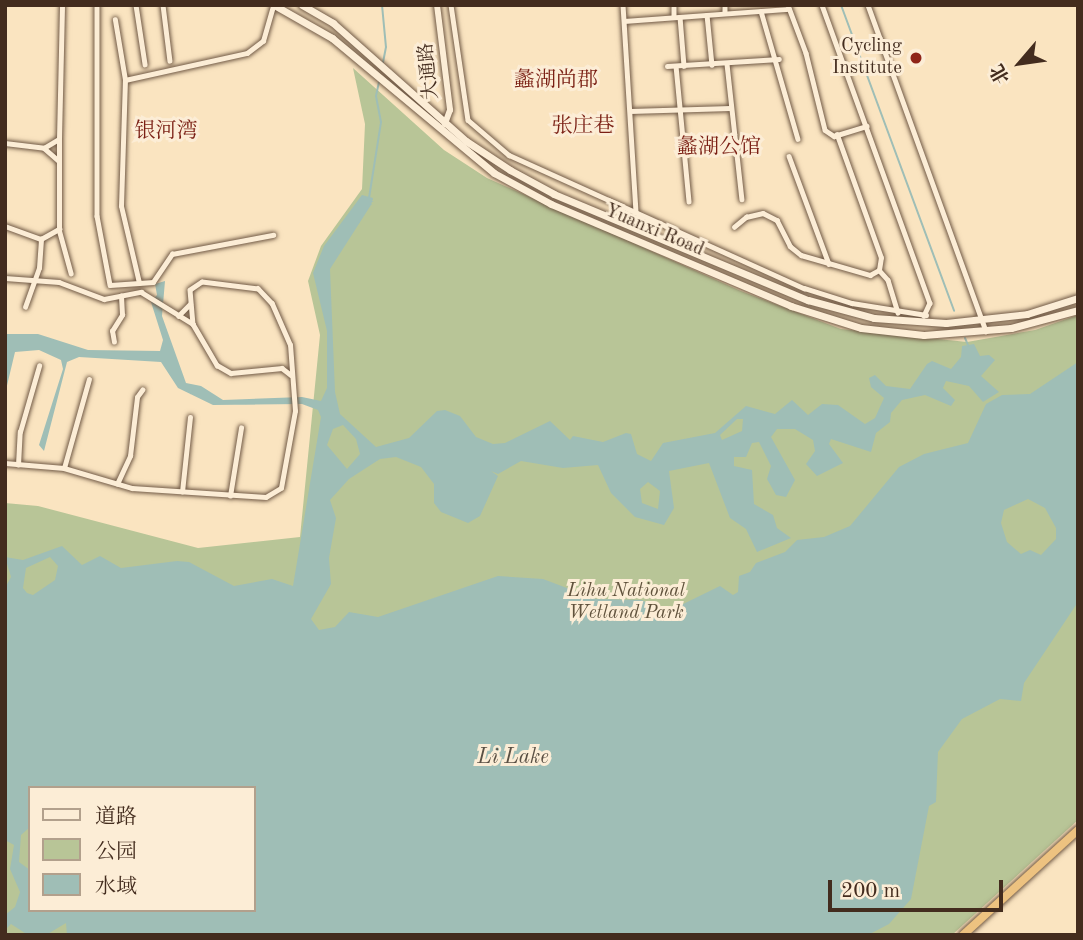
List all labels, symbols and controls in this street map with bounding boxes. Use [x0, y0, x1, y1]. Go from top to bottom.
north arrow [985, 28, 1055, 98]
place label: Cycling Institute [832, 36, 902, 80]
street label: 大通路 [416, 41, 444, 101]
marker: Cycling Institute [908, 50, 924, 66]
text: 北 [988, 61, 1014, 86]
district label: 蠡湖尚郡 [514, 68, 598, 94]
district label: 张庄巷 [552, 114, 614, 140]
district label: 银河湾 [135, 119, 197, 145]
district label: 蠡湖公馆 [677, 135, 761, 161]
street label: Yuanxi Road [601, 200, 707, 262]
park label: Lihu National Wetland Park [567, 581, 685, 625]
water label: Li Lake [477, 745, 549, 771]
legend [28, 786, 256, 912]
text: 道路 [95, 807, 137, 828]
text: 公园 [95, 842, 137, 863]
scale bar [831, 866, 1006, 910]
text: 水域 [95, 877, 137, 898]
text: 200 m [841, 881, 900, 902]

